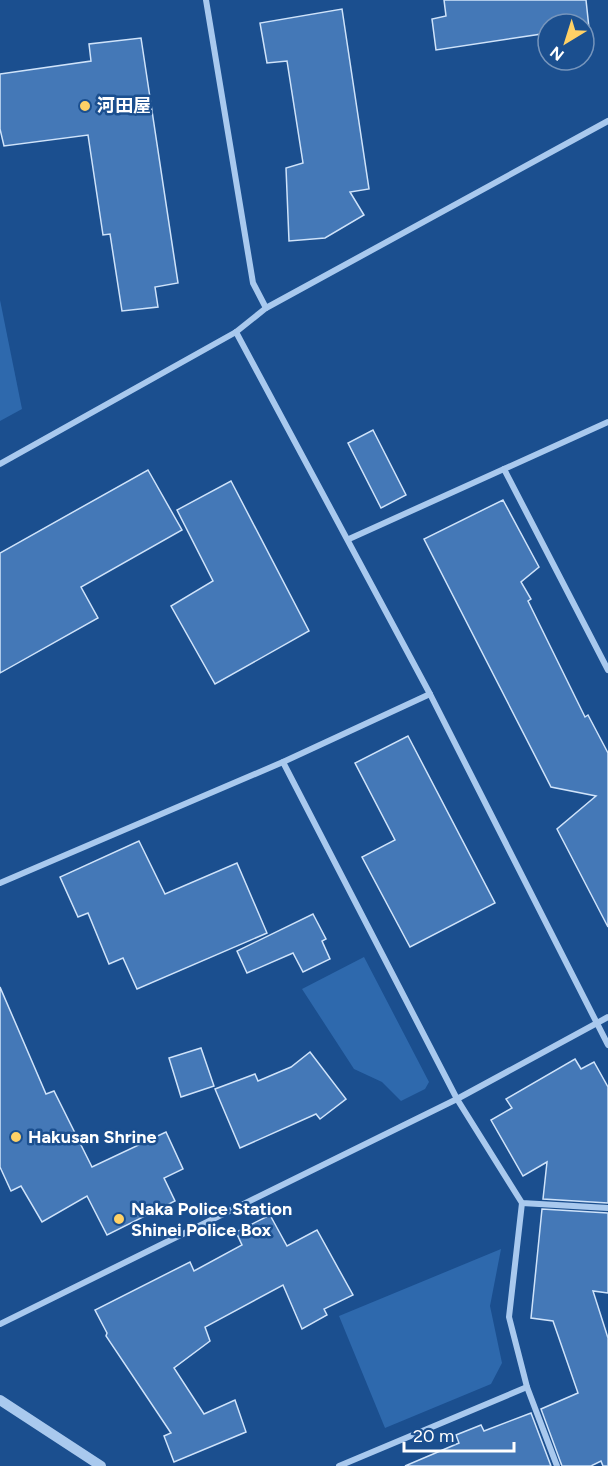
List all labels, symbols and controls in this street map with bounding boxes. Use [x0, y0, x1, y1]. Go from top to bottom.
north arrow [536, 12, 596, 72]
text: N [546, 42, 568, 65]
place label: 河田屋 [97, 95, 151, 117]
marker: 河田屋 [78, 99, 92, 113]
place label: Hakusan Shrine [28, 1126, 156, 1148]
marker: Hakusan Shrine [9, 1130, 23, 1144]
place label: Naka Police Station Shinei Police Box [131, 1198, 292, 1241]
marker: Naka Police Station Shinei Police Box [112, 1212, 126, 1226]
scale bar [404, 1415, 514, 1453]
text: 20 m [413, 1425, 454, 1447]

